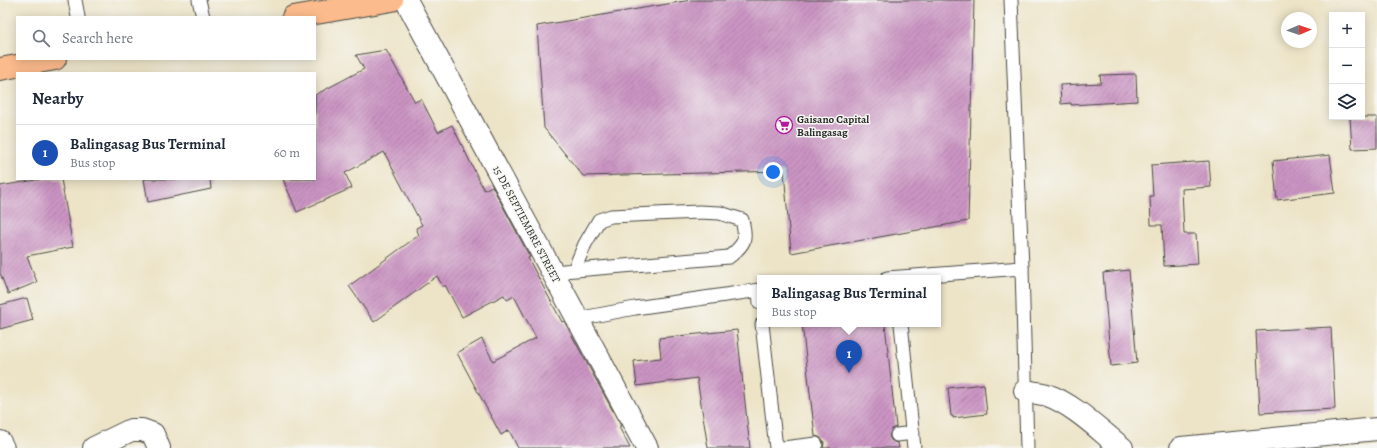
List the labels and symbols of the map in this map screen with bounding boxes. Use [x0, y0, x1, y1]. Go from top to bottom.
north arrow [1281, 12, 1317, 48]
place label: Gaisano Capital Balingasag [797, 112, 869, 140]
supermarket icon: Gaisano Capital Balingasag [774, 115, 794, 135]
your location [763, 162, 783, 182]
street label: 15 DE SEPTIEMBRE STREET [489, 163, 564, 286]
pin: 1 [836, 340, 862, 373]

